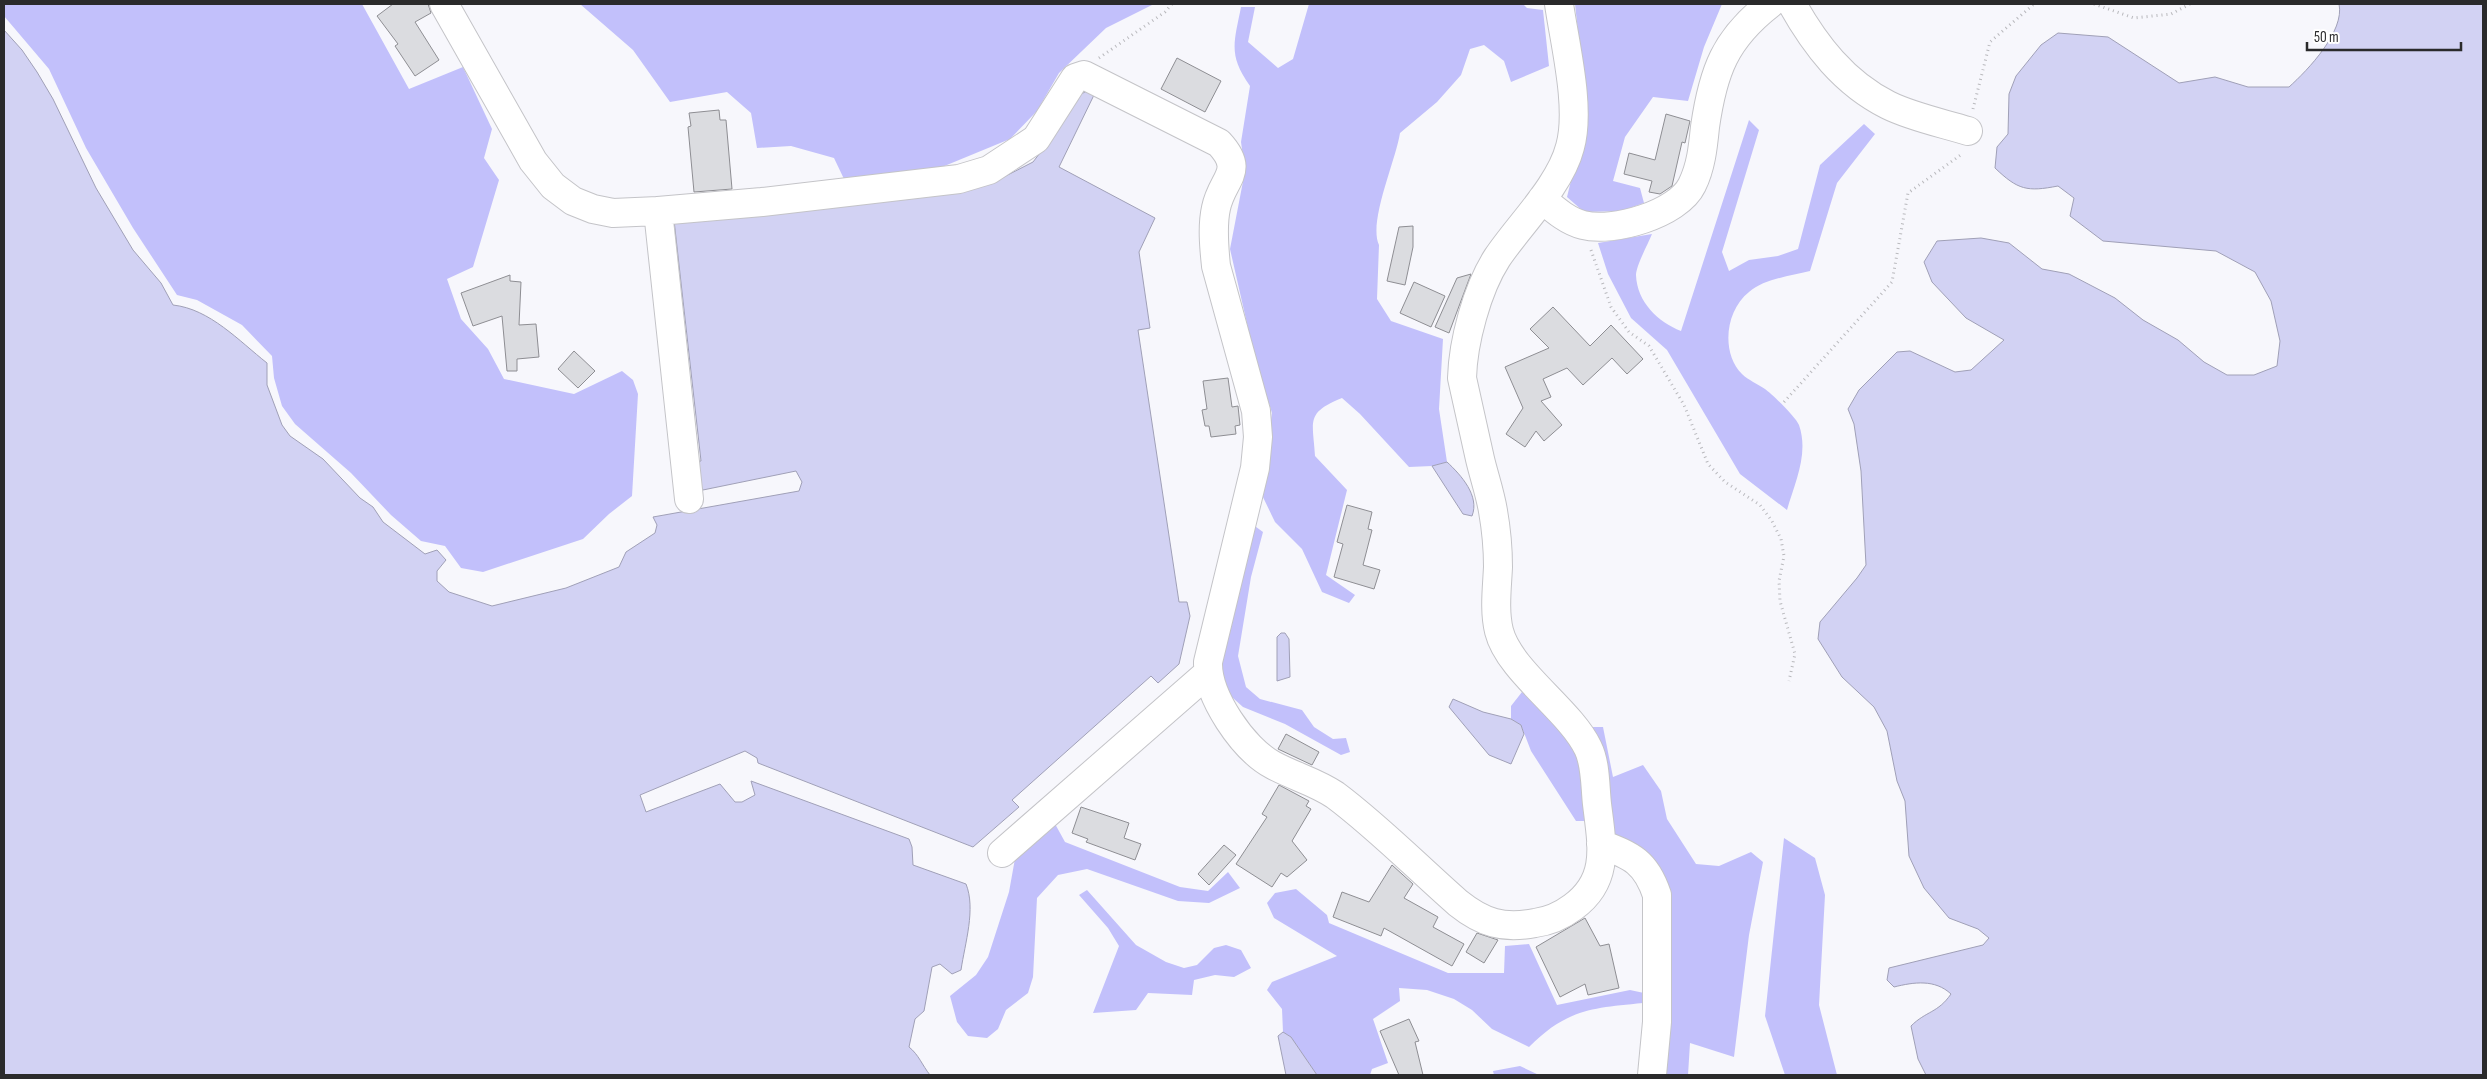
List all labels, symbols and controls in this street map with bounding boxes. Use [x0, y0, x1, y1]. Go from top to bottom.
scale bar [2307, 20, 2461, 52]
text: 50 m [2314, 28, 2339, 47]

